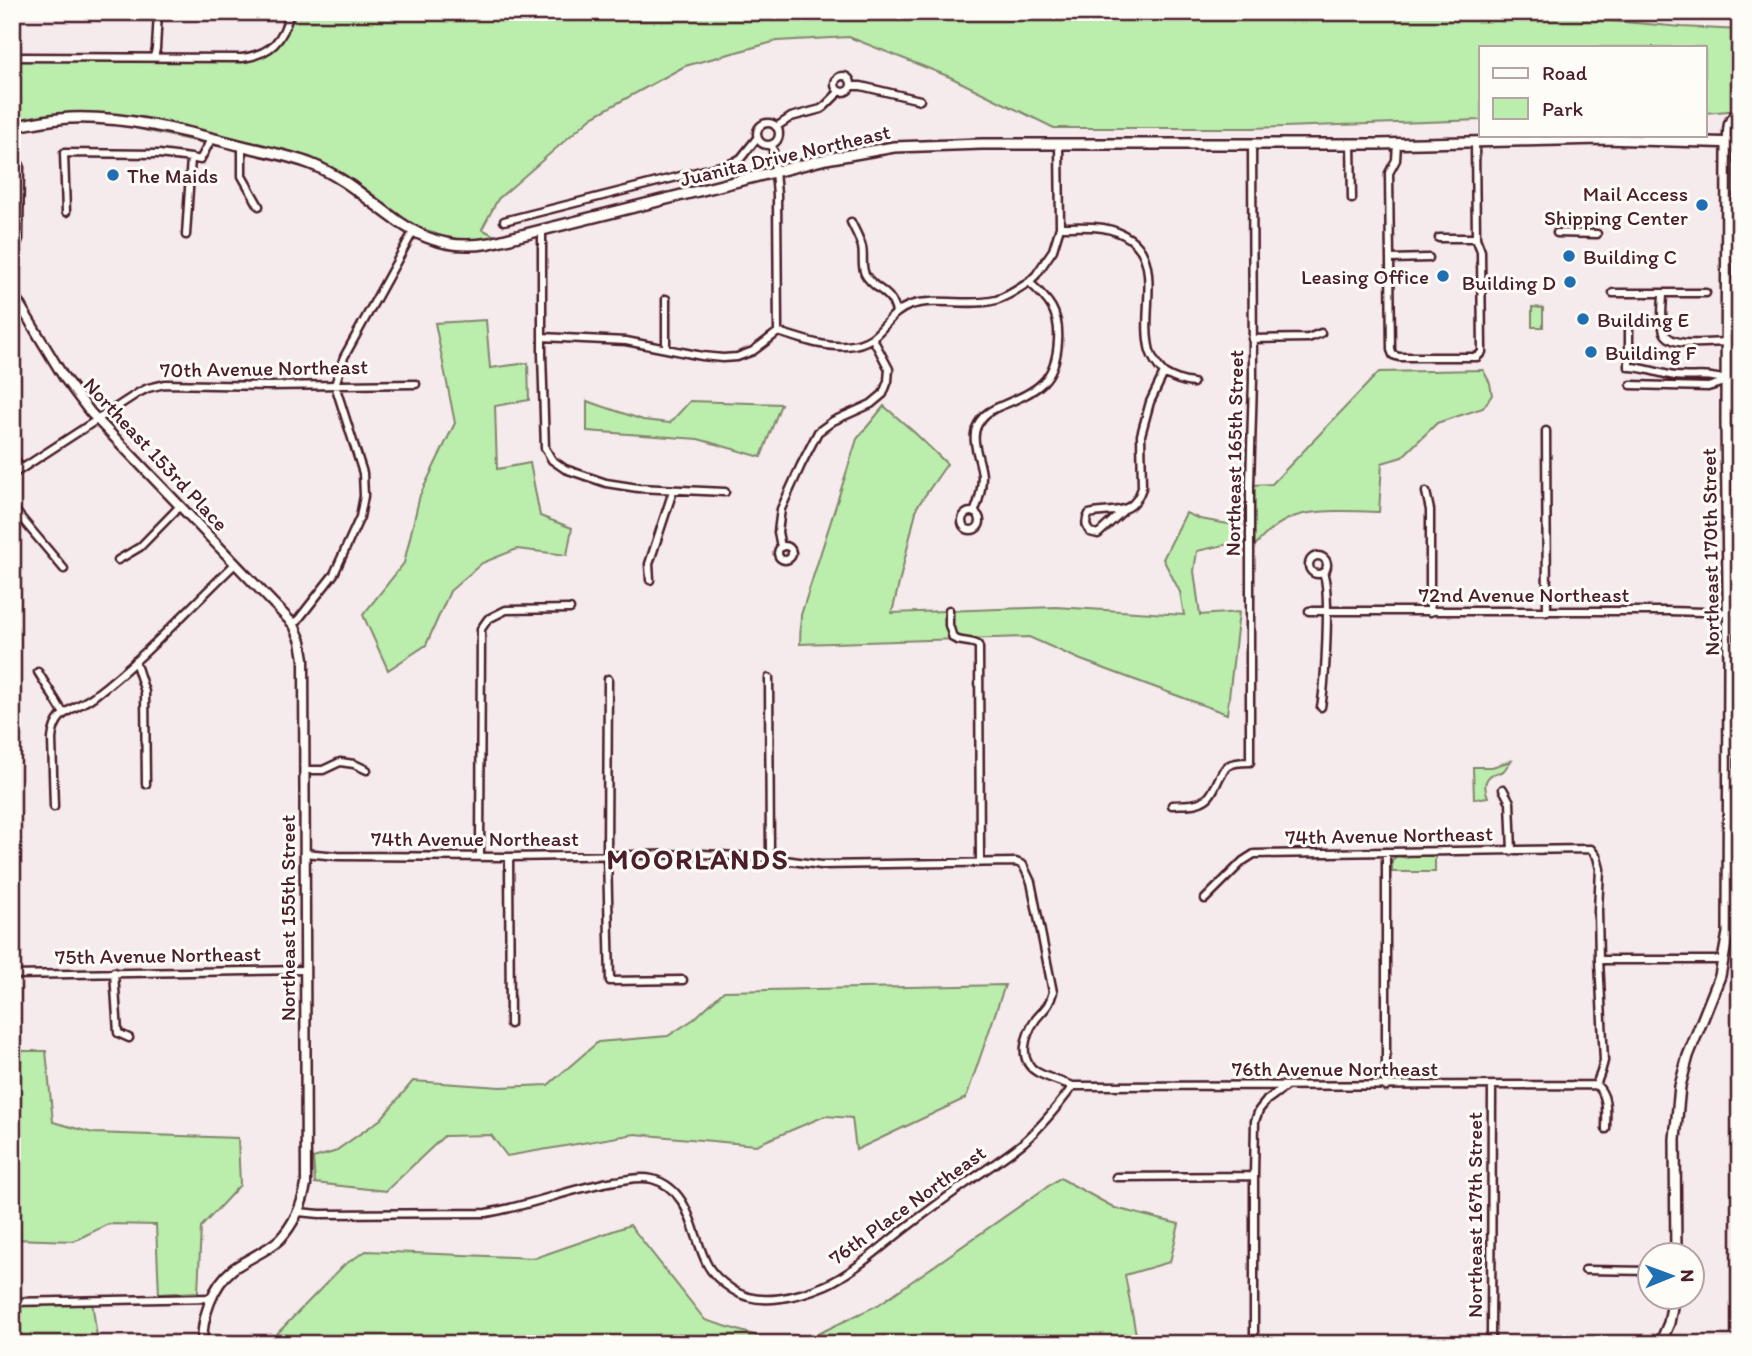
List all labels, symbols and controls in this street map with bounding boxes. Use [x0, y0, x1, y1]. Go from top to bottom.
legend [1479, 46, 1706, 136]
text: Road [1542, 60, 1588, 85]
text: Park [1542, 96, 1584, 121]
street label: Juanita Drive Northeast [677, 119, 893, 191]
place label: The Maids [127, 163, 218, 188]
marker: The Maids [105, 167, 121, 183]
place label: Mail Access Shipping Center [1544, 181, 1688, 230]
marker: Mail Access Shipping Center [1694, 197, 1710, 213]
place label: Building C [1583, 244, 1677, 269]
marker: Building C [1561, 248, 1577, 264]
place label: Leasing Office [1301, 264, 1429, 289]
marker: Leasing Office [1435, 268, 1451, 284]
place label: Building D [1462, 270, 1556, 295]
marker: Building D [1562, 274, 1578, 290]
place label: Building E [1597, 307, 1689, 332]
marker: Building E [1575, 311, 1591, 327]
place label: Building F [1605, 340, 1696, 365]
marker: Building F [1583, 344, 1599, 360]
street label: Northeast 165th Street [1220, 349, 1248, 557]
street label: 70th Avenue Northeast [160, 354, 368, 382]
street label: Northeast 153rd Place [78, 372, 234, 536]
street label: Northeast 170th Street [1696, 448, 1724, 656]
street label: 72nd Avenue Northeast [1419, 582, 1629, 607]
street label: Northeast 155th Street [275, 815, 300, 1021]
street label: 74th Avenue Northeast [1285, 821, 1493, 849]
street label: 74th Avenue Northeast [371, 826, 579, 851]
district label: MOORLANDS [607, 842, 789, 876]
street label: 75th Avenue Northeast [55, 941, 261, 969]
street label: 76th Avenue Northeast [1232, 1056, 1438, 1081]
street label: Northeast 167th Street [1462, 1112, 1487, 1318]
street label: 76th Place Northeast [824, 1140, 990, 1270]
north arrow [1636, 1240, 1706, 1310]
text: N [1676, 1269, 1699, 1282]

